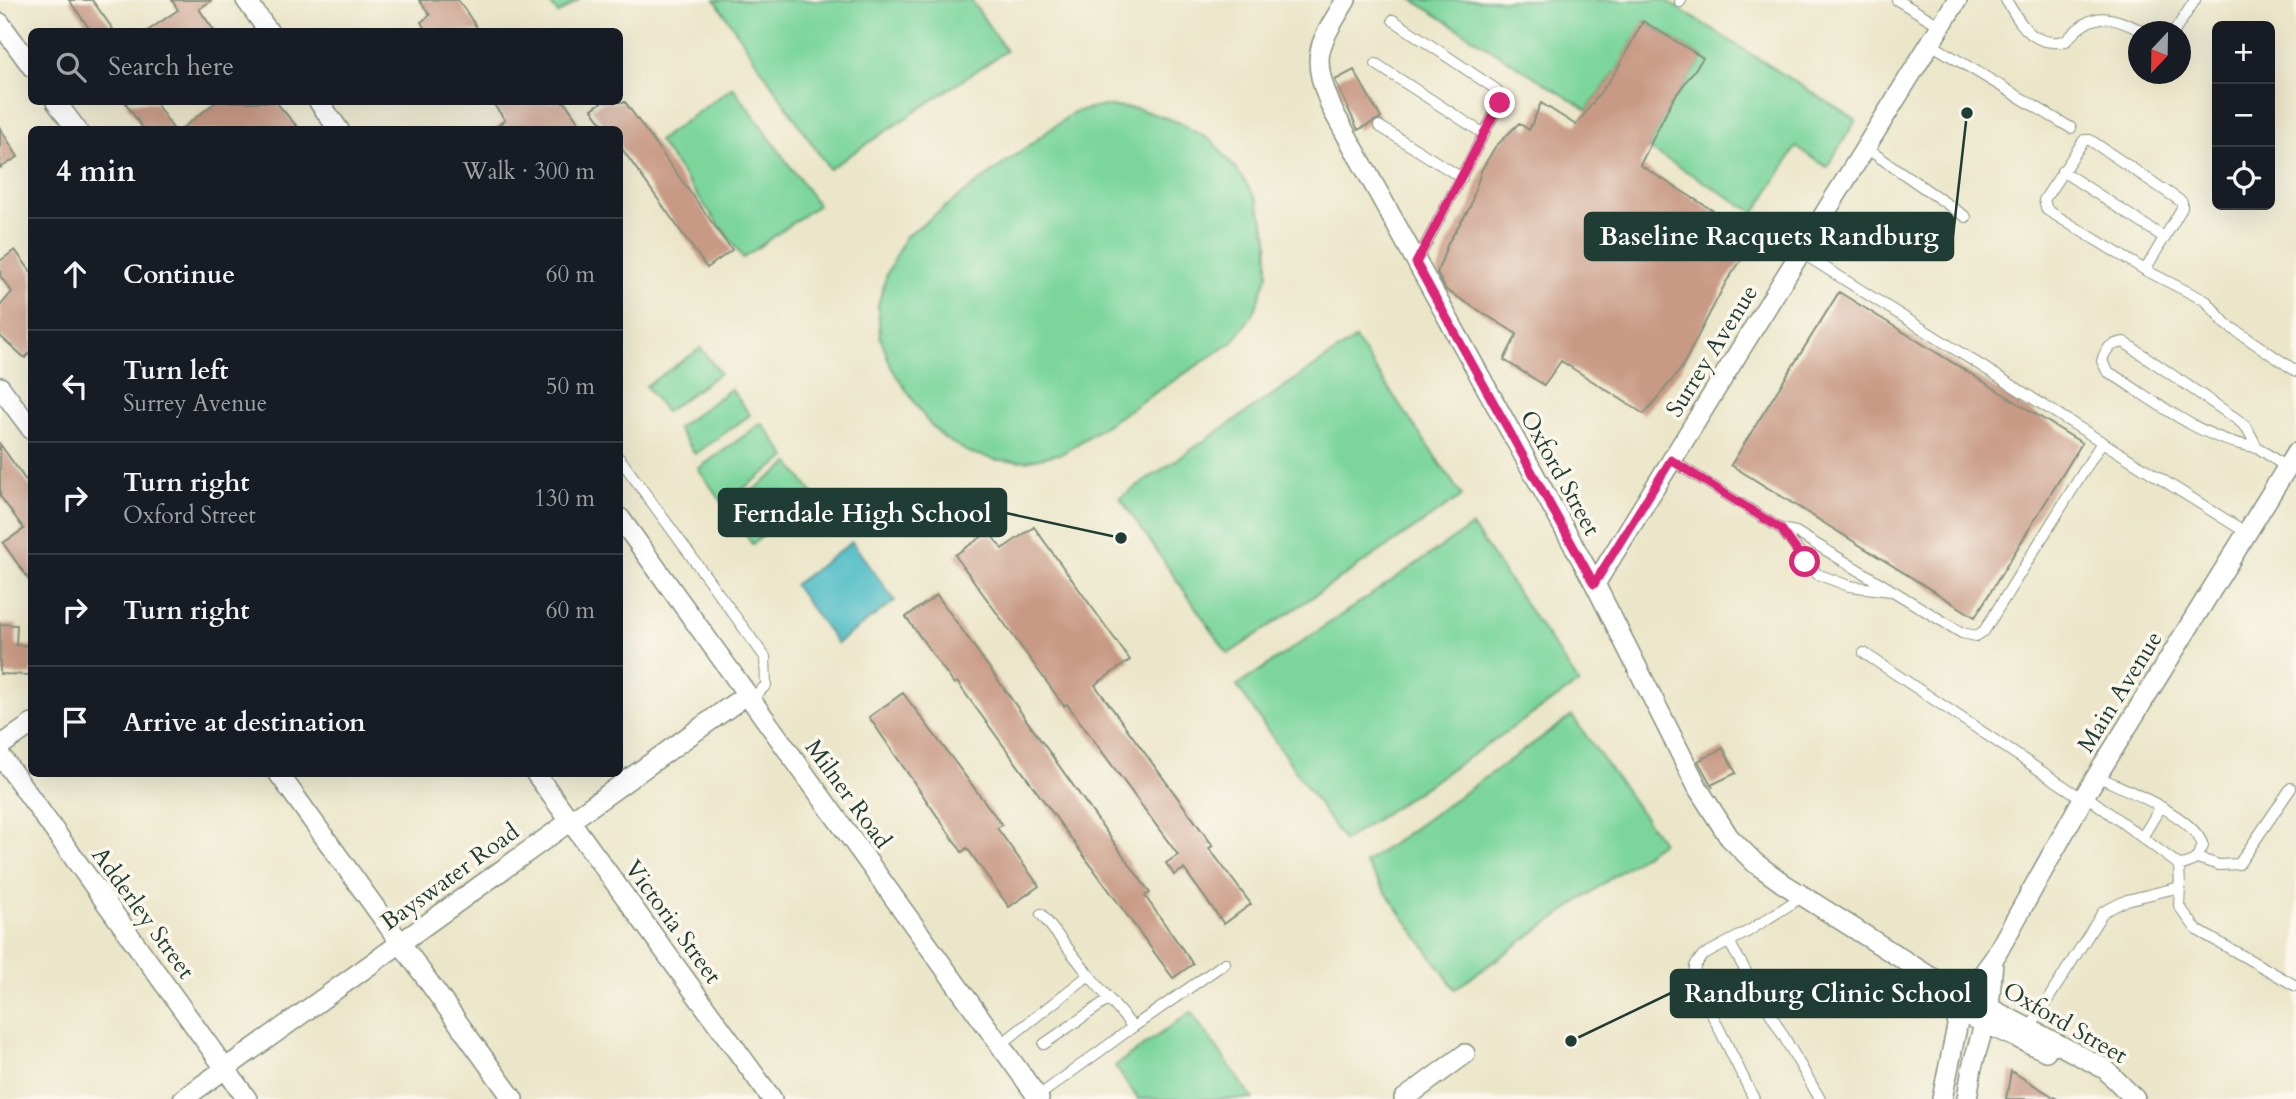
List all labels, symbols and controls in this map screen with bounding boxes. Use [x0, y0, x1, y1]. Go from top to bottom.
north arrow [2128, 21, 2191, 84]
map controls [2212, 21, 2275, 210]
button: + [2212, 21, 2275, 84]
search box [28, 28, 623, 105]
icon: search [52, 48, 90, 86]
text: Search here [108, 49, 234, 84]
button: − [2212, 84, 2275, 147]
route end [1484, 87, 1515, 118]
button: locate [2212, 147, 2275, 210]
text: 4 min [56, 151, 136, 192]
text: Walk · 300 m [462, 156, 595, 187]
callout: Baseline Racquets Randburg [1585, 213, 1953, 260]
text: Baseline Racquets Randburg [1599, 219, 1939, 254]
icon: ahead [56, 255, 94, 293]
text: Continue [123, 257, 235, 292]
text: 60 m [546, 259, 595, 290]
street label: Surrey Avenue [1658, 278, 1766, 424]
text: Turn left [123, 353, 228, 388]
icon: left [56, 367, 94, 405]
text: 50 m [546, 371, 595, 402]
text: Surrey Avenue [123, 388, 267, 419]
street label: Oxford Street [1512, 404, 1608, 542]
text: Turn right [123, 465, 250, 500]
icon: right [56, 479, 94, 517]
text: 130 m [534, 483, 595, 514]
callout: Ferndale High School [719, 489, 1006, 536]
text: Ferndale High School [732, 496, 992, 531]
text: Oxford Street [123, 500, 256, 531]
route start [1789, 546, 1820, 577]
icon: right [56, 591, 94, 629]
text: Turn right [123, 593, 250, 628]
text: 60 m [546, 595, 595, 626]
street label: Main Avenue [2070, 625, 2170, 759]
icon: arrive [56, 703, 94, 741]
text: Arrive at destination [123, 705, 366, 740]
street label: Milner Road [797, 733, 899, 856]
street label: Bayswater Road [374, 815, 526, 938]
street label: Adderley Street [84, 840, 202, 986]
street label: Victoria Street [617, 853, 729, 991]
callout: Randburg Clinic School [1671, 970, 1986, 1017]
street label: Oxford Street [1997, 974, 2134, 1072]
text: Randburg Clinic School [1684, 976, 1972, 1011]

